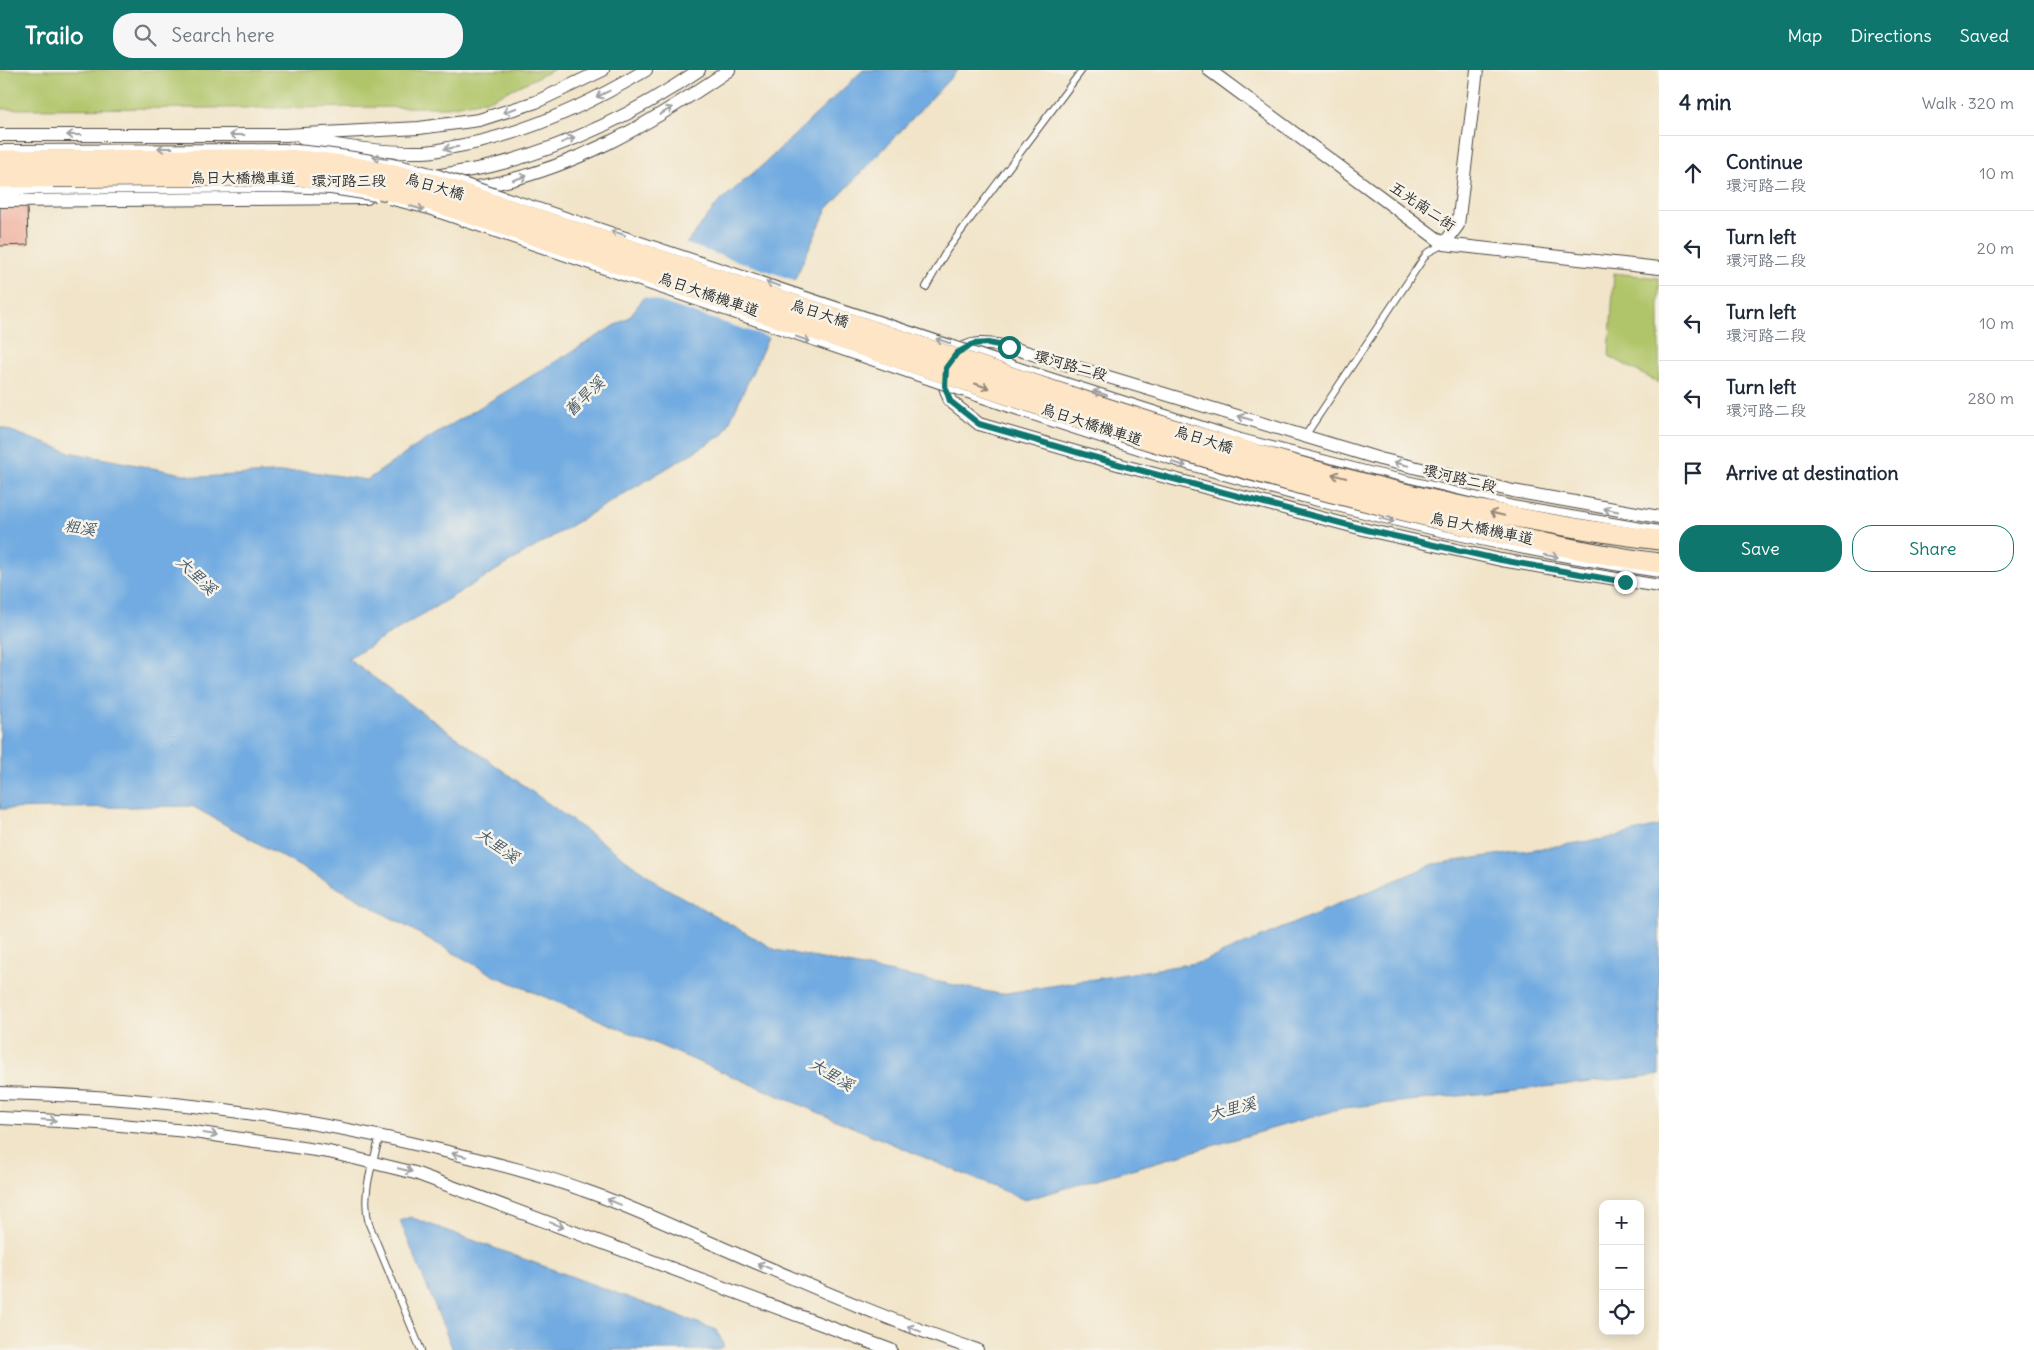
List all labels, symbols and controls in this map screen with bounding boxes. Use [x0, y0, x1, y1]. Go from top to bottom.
search box [113, 13, 463, 58]
text: Trailo [25, 20, 83, 50]
icon: search [131, 21, 159, 49]
text: Search here [171, 23, 274, 47]
text: Map [1787, 24, 1822, 47]
text: Directions [1850, 24, 1932, 47]
text: Saved [1960, 24, 2009, 47]
text: 4 min [1679, 89, 1731, 116]
one-way arrow [596, 90, 611, 100]
text: Walk · 320 m [1922, 93, 2014, 113]
one-way arrow [659, 105, 673, 115]
one-way arrow [502, 106, 518, 116]
one-way arrow [66, 130, 82, 140]
one-way arrow [229, 130, 245, 140]
one-way arrow [560, 135, 575, 145]
one-way arrow [157, 143, 174, 153]
one-way arrow [443, 143, 459, 153]
text: Continue [1726, 150, 1803, 174]
one-way arrow [372, 153, 388, 163]
icon: ahead [1679, 159, 1707, 187]
text: 10 m [1979, 163, 2014, 183]
street label: 烏日大橋機車道 [190, 168, 296, 187]
street label: 烏日大橋 [404, 169, 466, 203]
street label: 環河路三段 [311, 171, 387, 190]
one-way arrow [511, 173, 527, 183]
text: 環河路二段 [1726, 175, 1806, 195]
street label: 五光南二街 [1387, 177, 1459, 235]
one-way arrow [409, 204, 425, 214]
text: Turn left [1726, 225, 1796, 249]
one-way arrow [611, 228, 627, 237]
icon: left [1679, 234, 1707, 262]
text: 20 m [1977, 238, 2014, 258]
text: 環河路二段 [1726, 250, 1806, 270]
street label: 烏日大橋機車道 [656, 268, 762, 320]
one-way arrow [765, 279, 781, 288]
street label: 烏日大橋 [789, 295, 851, 331]
text: Turn left [1726, 300, 1796, 324]
icon: left [1679, 309, 1707, 337]
text: 10 m [1979, 313, 2014, 333]
text: 環河路二段 [1726, 325, 1806, 345]
one-way arrow [795, 335, 811, 345]
one-way arrow [936, 336, 952, 345]
route start [998, 336, 1021, 359]
street label: 環河路二段 [1032, 346, 1110, 384]
water label: 舊旱溪 [560, 371, 609, 420]
text: Turn left [1726, 375, 1796, 399]
one-way arrow [974, 382, 989, 391]
icon: left [1679, 384, 1707, 412]
one-way arrow [1092, 388, 1108, 397]
text: 280 m [1968, 388, 2014, 408]
street label: 烏日大橋機車道 [1039, 399, 1145, 449]
text: 環河路二段 [1726, 400, 1806, 420]
one-way arrow [1237, 412, 1253, 422]
street label: 烏日大橋 [1173, 421, 1235, 457]
one-way arrow [1393, 459, 1409, 468]
icon: arrive [1679, 459, 1707, 487]
one-way arrow [1171, 460, 1187, 470]
street label: 環河路二段 [1421, 460, 1499, 496]
text: Arrive at destination [1726, 461, 1899, 485]
one-way arrow [1331, 471, 1347, 481]
one-way arrow [1603, 505, 1619, 514]
street label: 烏日大橋機車道 [1429, 508, 1535, 548]
one-way arrow [1489, 508, 1505, 518]
water label: 粗溪 [63, 515, 98, 540]
one-way arrow [1378, 516, 1394, 525]
button: Save [1679, 525, 1842, 572]
button: Share [1852, 525, 2014, 572]
water label: 大里溪 [173, 551, 222, 600]
one-way arrow [1543, 551, 1559, 561]
route end [1614, 571, 1637, 594]
water label: 大里溪 [473, 823, 524, 868]
water label: 大里溪 [806, 1053, 859, 1095]
water label: 大里溪 [1206, 1092, 1259, 1124]
one-way arrow [40, 1115, 56, 1124]
one-way arrow [202, 1130, 218, 1140]
one-way arrow [452, 1150, 468, 1159]
one-way arrow [396, 1166, 412, 1175]
one-way arrow [607, 1197, 622, 1206]
map controls [1599, 1200, 1644, 1335]
button: + [1599, 1200, 1644, 1245]
one-way arrow [549, 1221, 565, 1230]
button: − [1599, 1245, 1644, 1290]
one-way arrow [757, 1261, 772, 1271]
button: locate [1599, 1290, 1644, 1335]
one-way arrow [907, 1323, 922, 1333]

